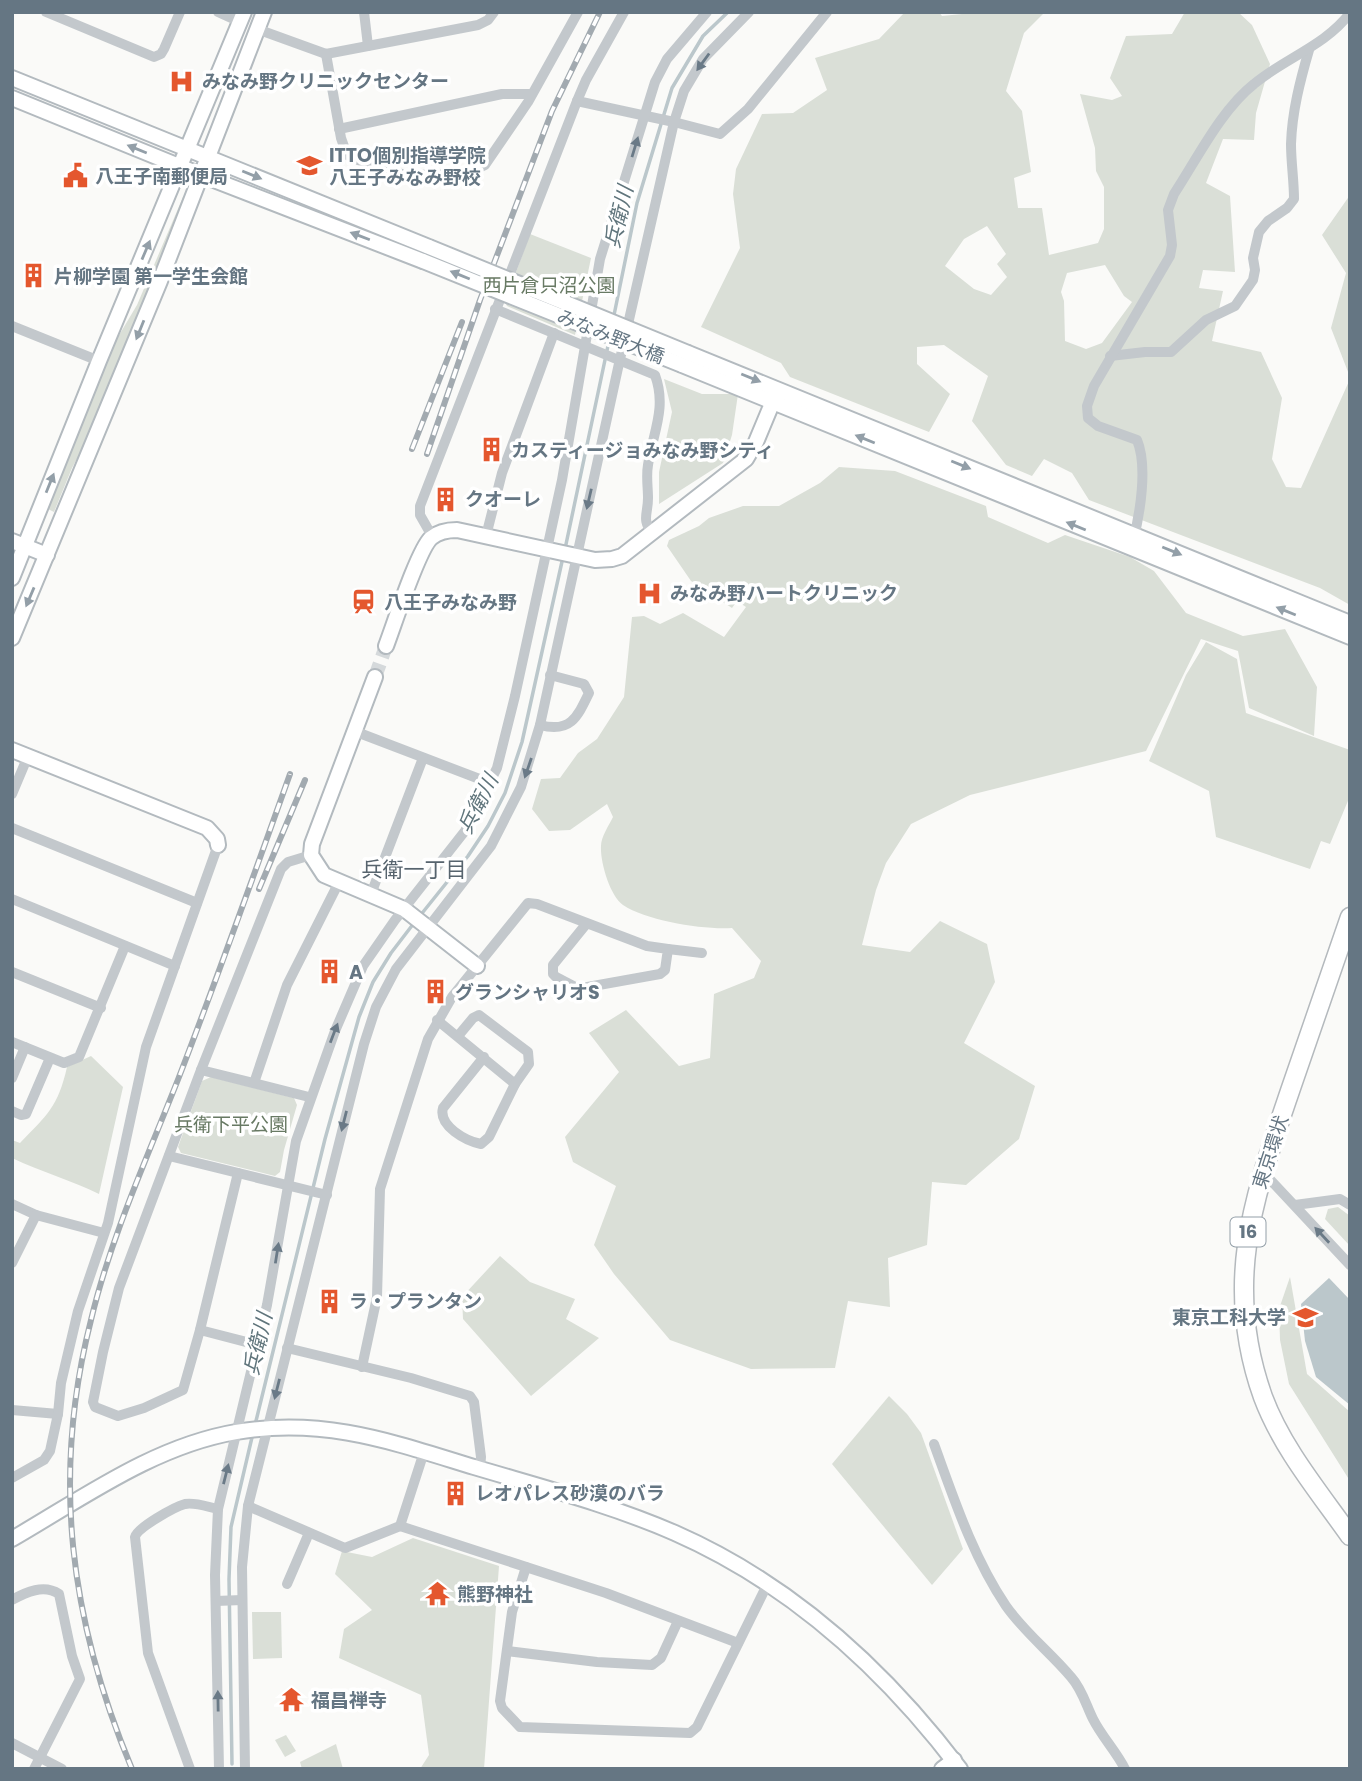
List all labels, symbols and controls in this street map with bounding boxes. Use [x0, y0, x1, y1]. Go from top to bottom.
one-way arrow [696, 52, 710, 71]
hospital icon: みなみ野クリニックセンター [168, 67, 196, 95]
place label: みなみ野クリニックセンター [202, 68, 449, 95]
one-way arrow [630, 136, 640, 157]
place label: ITTO個別指導学院 八王子みなみ野校 [329, 142, 486, 191]
one-way arrow [127, 143, 148, 154]
school or university icon: ITTO個別指導学院 八王子みなみ野校 [295, 152, 323, 180]
public building icon: 八王子南郵便局 [61, 162, 89, 190]
place label: 八王子南郵便局 [95, 163, 228, 190]
one-way arrow [242, 170, 263, 181]
water label: 兵衛川 [597, 181, 640, 251]
one-way arrow [349, 231, 370, 242]
one-way arrow [141, 239, 152, 260]
building icon: 片柳学園 第一学生会館 [20, 262, 48, 290]
place label: 片柳学園 第一学生会館 [54, 263, 248, 290]
one-way arrow [449, 270, 470, 281]
park label: 西片倉只沼公園 [482, 272, 616, 299]
street label: みなみ野大橋 [553, 303, 669, 370]
one-way arrow [135, 319, 146, 340]
one-way arrow [740, 373, 761, 384]
one-way arrow [855, 434, 876, 445]
building icon: カスティージョみなみ野シティ [477, 436, 505, 464]
place label: カスティージョみなみ野シティ [511, 437, 774, 464]
one-way arrow [951, 459, 972, 470]
one-way arrow [45, 472, 56, 493]
building icon: クオーレ [431, 485, 459, 513]
place label: クオーレ [465, 486, 541, 513]
one-way arrow [583, 488, 594, 510]
one-way arrow [1065, 520, 1086, 531]
one-way arrow [1161, 546, 1182, 557]
hospital icon: みなみ野ハートクリニック [636, 579, 664, 607]
place label: みなみ野ハートクリニック [670, 580, 898, 607]
one-way arrow [24, 587, 35, 608]
station icon: 八王子みなみ野 [350, 588, 378, 616]
place label: 八王子みなみ野 [384, 589, 517, 616]
one-way arrow [1276, 606, 1297, 617]
one-way arrow [522, 758, 533, 779]
water label: 兵衛川 [450, 767, 506, 838]
district label: 兵衛一丁目 [362, 855, 467, 884]
building icon: A [315, 958, 343, 986]
place label: A [349, 959, 363, 986]
building icon: グランシャリオS [421, 978, 449, 1006]
place label: グランシャリオS [455, 979, 600, 1006]
one-way arrow [328, 1023, 339, 1044]
one-way arrow [338, 1110, 349, 1132]
park label: 兵衛下平公園 [174, 1111, 288, 1138]
street label: 東京環状 [1246, 1112, 1295, 1192]
road number: 16 [1230, 1218, 1266, 1246]
one-way arrow [1314, 1227, 1330, 1244]
one-way arrow [272, 1241, 283, 1263]
building icon: ラ・プランタン [315, 1287, 343, 1315]
place label: ラ・プランタン [349, 1288, 482, 1315]
school or university icon: 東京工科大学 [1292, 1303, 1320, 1331]
place label: 東京工科大学 [1172, 1304, 1286, 1331]
water label: 兵衛川 [236, 1308, 279, 1378]
one-way arrow [271, 1378, 282, 1400]
one-way arrow [221, 1463, 232, 1485]
building icon: レオパレス砂漠のバラ [441, 1479, 469, 1507]
place label: レオパレス砂漠のバラ [475, 1480, 665, 1507]
temple icon: 熊野神社 [423, 1580, 451, 1608]
place label: 熊野神社 [457, 1581, 533, 1608]
temple icon: 福昌禅寺 [277, 1686, 305, 1714]
place label: 福昌禅寺 [311, 1687, 387, 1714]
one-way arrow [212, 1689, 224, 1711]

